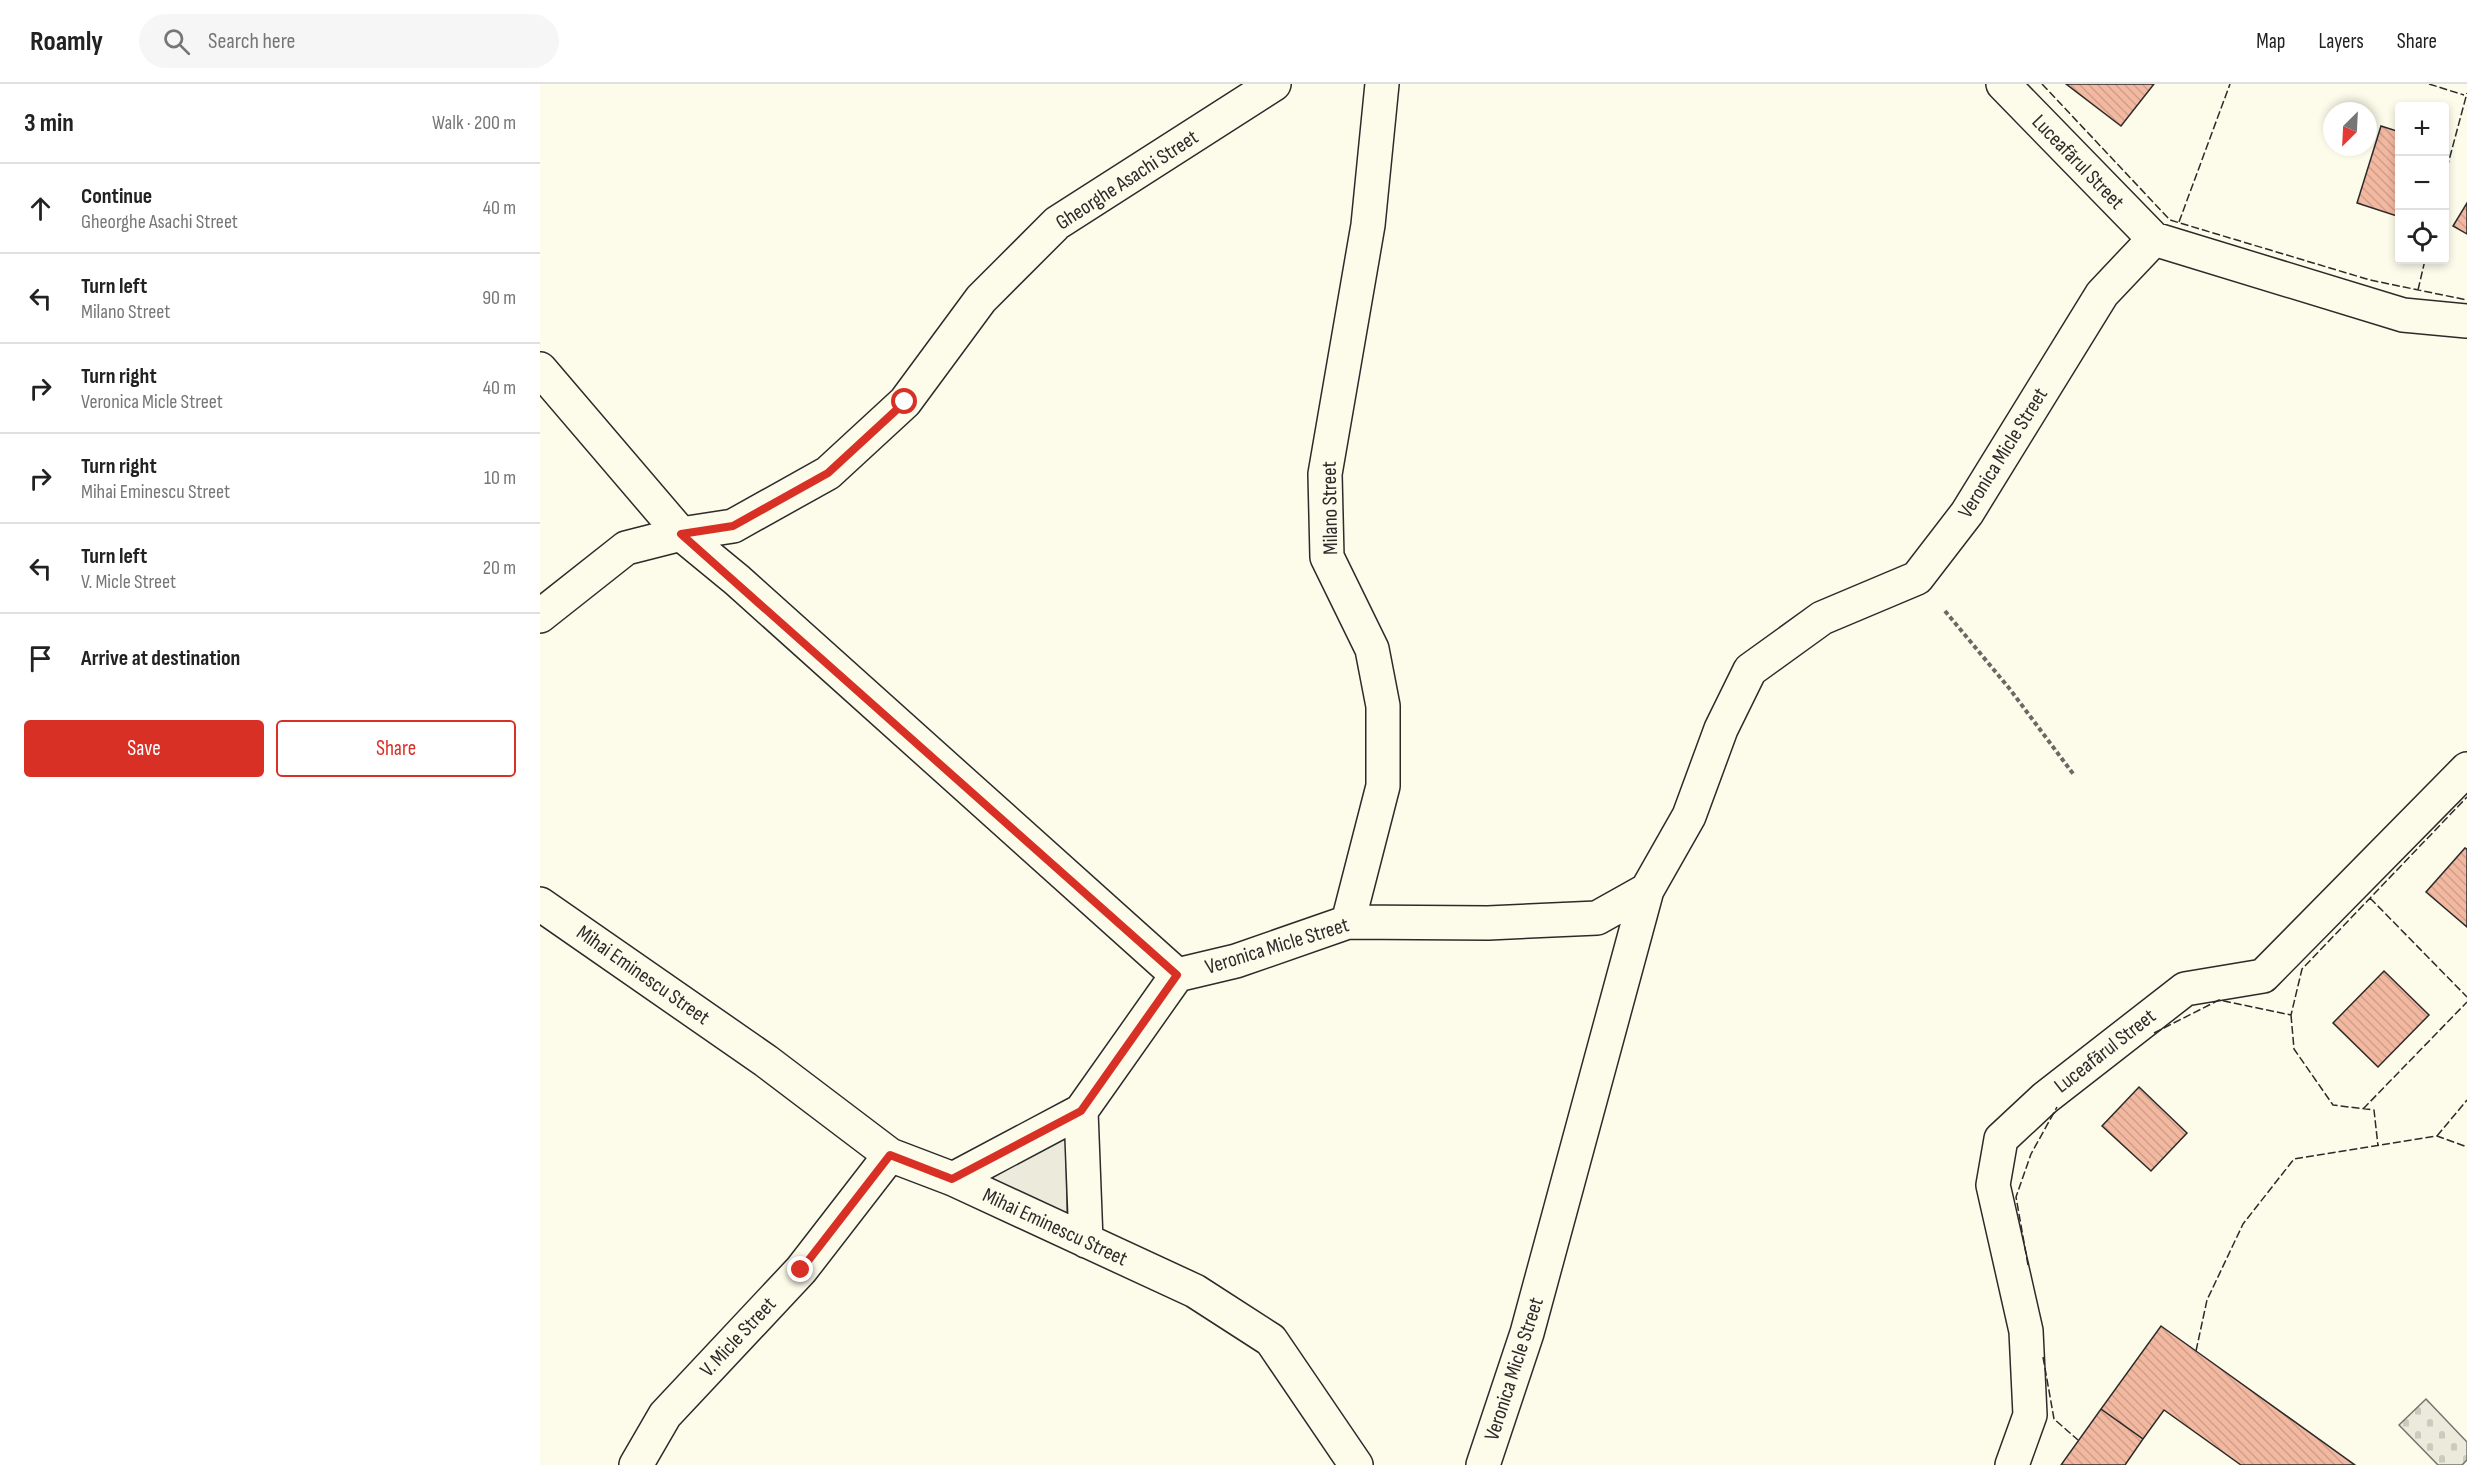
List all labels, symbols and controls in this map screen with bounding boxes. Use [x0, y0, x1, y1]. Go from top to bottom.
search box [139, 14, 559, 68]
text: Roamly [30, 25, 103, 58]
icon: search [160, 25, 193, 58]
text: Search here [208, 28, 295, 55]
text: Map [2256, 29, 2285, 54]
text: Layers [2318, 29, 2364, 54]
text: Share [2397, 29, 2437, 54]
north arrow [2323, 102, 2377, 156]
map controls [2395, 102, 2449, 264]
button: + [2395, 102, 2449, 156]
text: 3 min [24, 108, 74, 139]
street label: Luceafărul Street [2027, 110, 2129, 214]
text: Walk · 200 m [432, 111, 516, 135]
street label: Gheorghe Asachi Street [1051, 125, 1203, 235]
button: − [2395, 156, 2449, 210]
text: Continue [81, 183, 152, 210]
icon: ahead [24, 192, 57, 225]
text: 40 m [483, 196, 516, 220]
text: Gheorghe Asachi Street [81, 210, 238, 234]
button: locate [2395, 210, 2449, 264]
text: Turn left [81, 273, 147, 300]
icon: left [24, 282, 57, 315]
text: 90 m [482, 286, 516, 310]
text: Milano Street [81, 300, 170, 324]
text: Turn right [81, 363, 157, 390]
icon: right [24, 372, 57, 405]
text: 40 m [483, 376, 516, 400]
street label: Veronica Micle Street [1953, 383, 2053, 523]
route start [891, 388, 917, 414]
text: Veronica Micle Street [81, 390, 223, 414]
text: Turn right [81, 453, 157, 480]
street label: Milano Street [1317, 461, 1343, 555]
icon: right [24, 462, 57, 495]
text: 10 m [484, 466, 516, 490]
text: Mihai Eminescu Street [81, 480, 230, 504]
text: Turn left [81, 543, 147, 570]
icon: left [24, 552, 57, 585]
text: 20 m [483, 556, 516, 580]
text: V. Micle Street [81, 570, 176, 594]
icon: arrive [24, 642, 57, 675]
text: Arrive at destination [81, 645, 240, 672]
button: Save [24, 720, 264, 777]
button: Share [276, 720, 516, 777]
street label: Veronica Micle Street [1202, 912, 1352, 980]
street label: Mihai Eminescu Street [572, 920, 714, 1030]
street label: Luceafărul Street [2049, 1004, 2161, 1098]
street label: Mihai Eminescu Street [979, 1183, 1131, 1271]
route end [787, 1256, 813, 1282]
street label: V. Micle Street [695, 1292, 781, 1382]
street label: Veronica Micle Street [1479, 1294, 1549, 1444]

